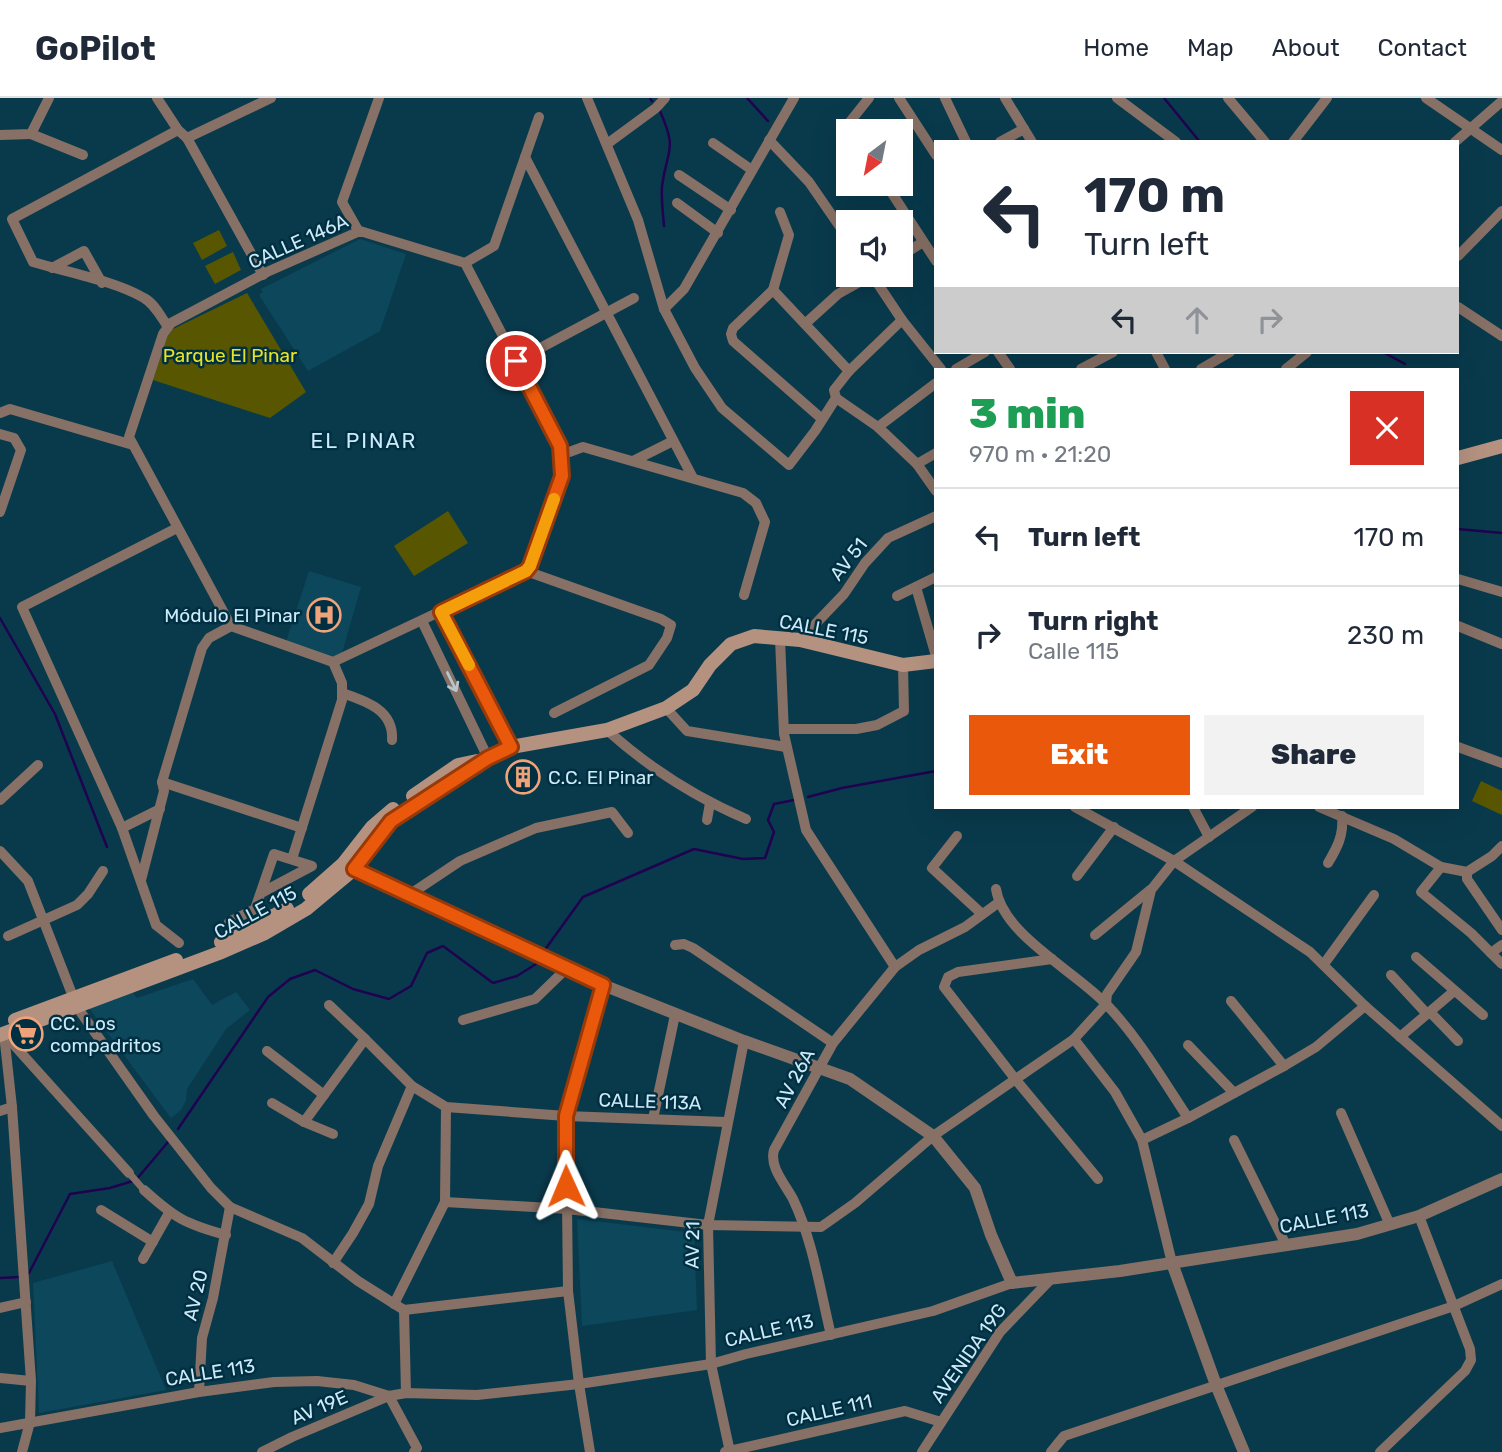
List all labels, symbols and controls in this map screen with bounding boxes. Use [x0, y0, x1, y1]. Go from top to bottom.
text: GoPilot [35, 29, 156, 68]
text: Home [1083, 34, 1149, 62]
text: Map [1187, 34, 1234, 62]
text: About [1272, 34, 1340, 62]
text: Contact [1378, 34, 1467, 62]
north arrow [836, 119, 914, 196]
map controls [836, 119, 913, 287]
text: 170 m [1084, 166, 1225, 224]
icon: left [969, 168, 1060, 259]
street label: CALLE 146A [245, 209, 352, 274]
button: sound [836, 210, 913, 287]
text: Turn left [1084, 225, 1209, 263]
icon: left [1105, 301, 1143, 339]
icon: ahead [1178, 301, 1216, 339]
icon: right [1251, 301, 1289, 339]
pin [486, 331, 546, 391]
icon: arrive [497, 342, 535, 380]
park label: Parque El Pinar [163, 344, 298, 367]
text: 3 min [969, 389, 1085, 439]
button: close [1350, 391, 1424, 465]
district label: EL PINAR [311, 428, 417, 453]
text: 970 m · 21:20 [969, 440, 1111, 468]
icon: left [969, 518, 1007, 556]
text: Turn left [1028, 522, 1140, 553]
text: 170 m [1354, 522, 1424, 553]
street label: AV 51 [825, 534, 872, 585]
hospital icon: Módulo El Pinar [305, 596, 343, 634]
place label: Módulo El Pinar [164, 604, 301, 627]
text: Turn right [1028, 606, 1158, 637]
street label: CALLE 115 [777, 610, 870, 649]
icon: right [969, 616, 1007, 654]
text: 230 m [1347, 620, 1424, 651]
text: Calle 115 [1028, 637, 1119, 665]
one-way arrow [445, 671, 459, 692]
button: Exit [969, 715, 1190, 795]
button: Share [1204, 715, 1424, 795]
building icon: C.C. El Pinar [504, 758, 542, 796]
place label: C.C. El Pinar [548, 766, 654, 789]
street label: CALLE 115 [210, 881, 301, 944]
place label: CC. Los compadritos [50, 1012, 161, 1057]
supermarket icon: CC. Los compadritos [7, 1015, 45, 1053]
street label: AV 26A [769, 1044, 820, 1112]
street label: CALLE 113A [598, 1088, 702, 1115]
position arrow [529, 1149, 603, 1223]
street label: CALLE 113 [1277, 1199, 1371, 1238]
street label: AV 21 [681, 1221, 704, 1269]
street label: AV 20 [178, 1267, 212, 1323]
street label: AVENIDA 19G [926, 1299, 1011, 1407]
street label: CALLE 113 [722, 1309, 816, 1352]
street label: CALLE 113 [164, 1354, 257, 1391]
street label: AV 19E [287, 1385, 351, 1430]
street label: CALLE 111 [784, 1389, 874, 1432]

